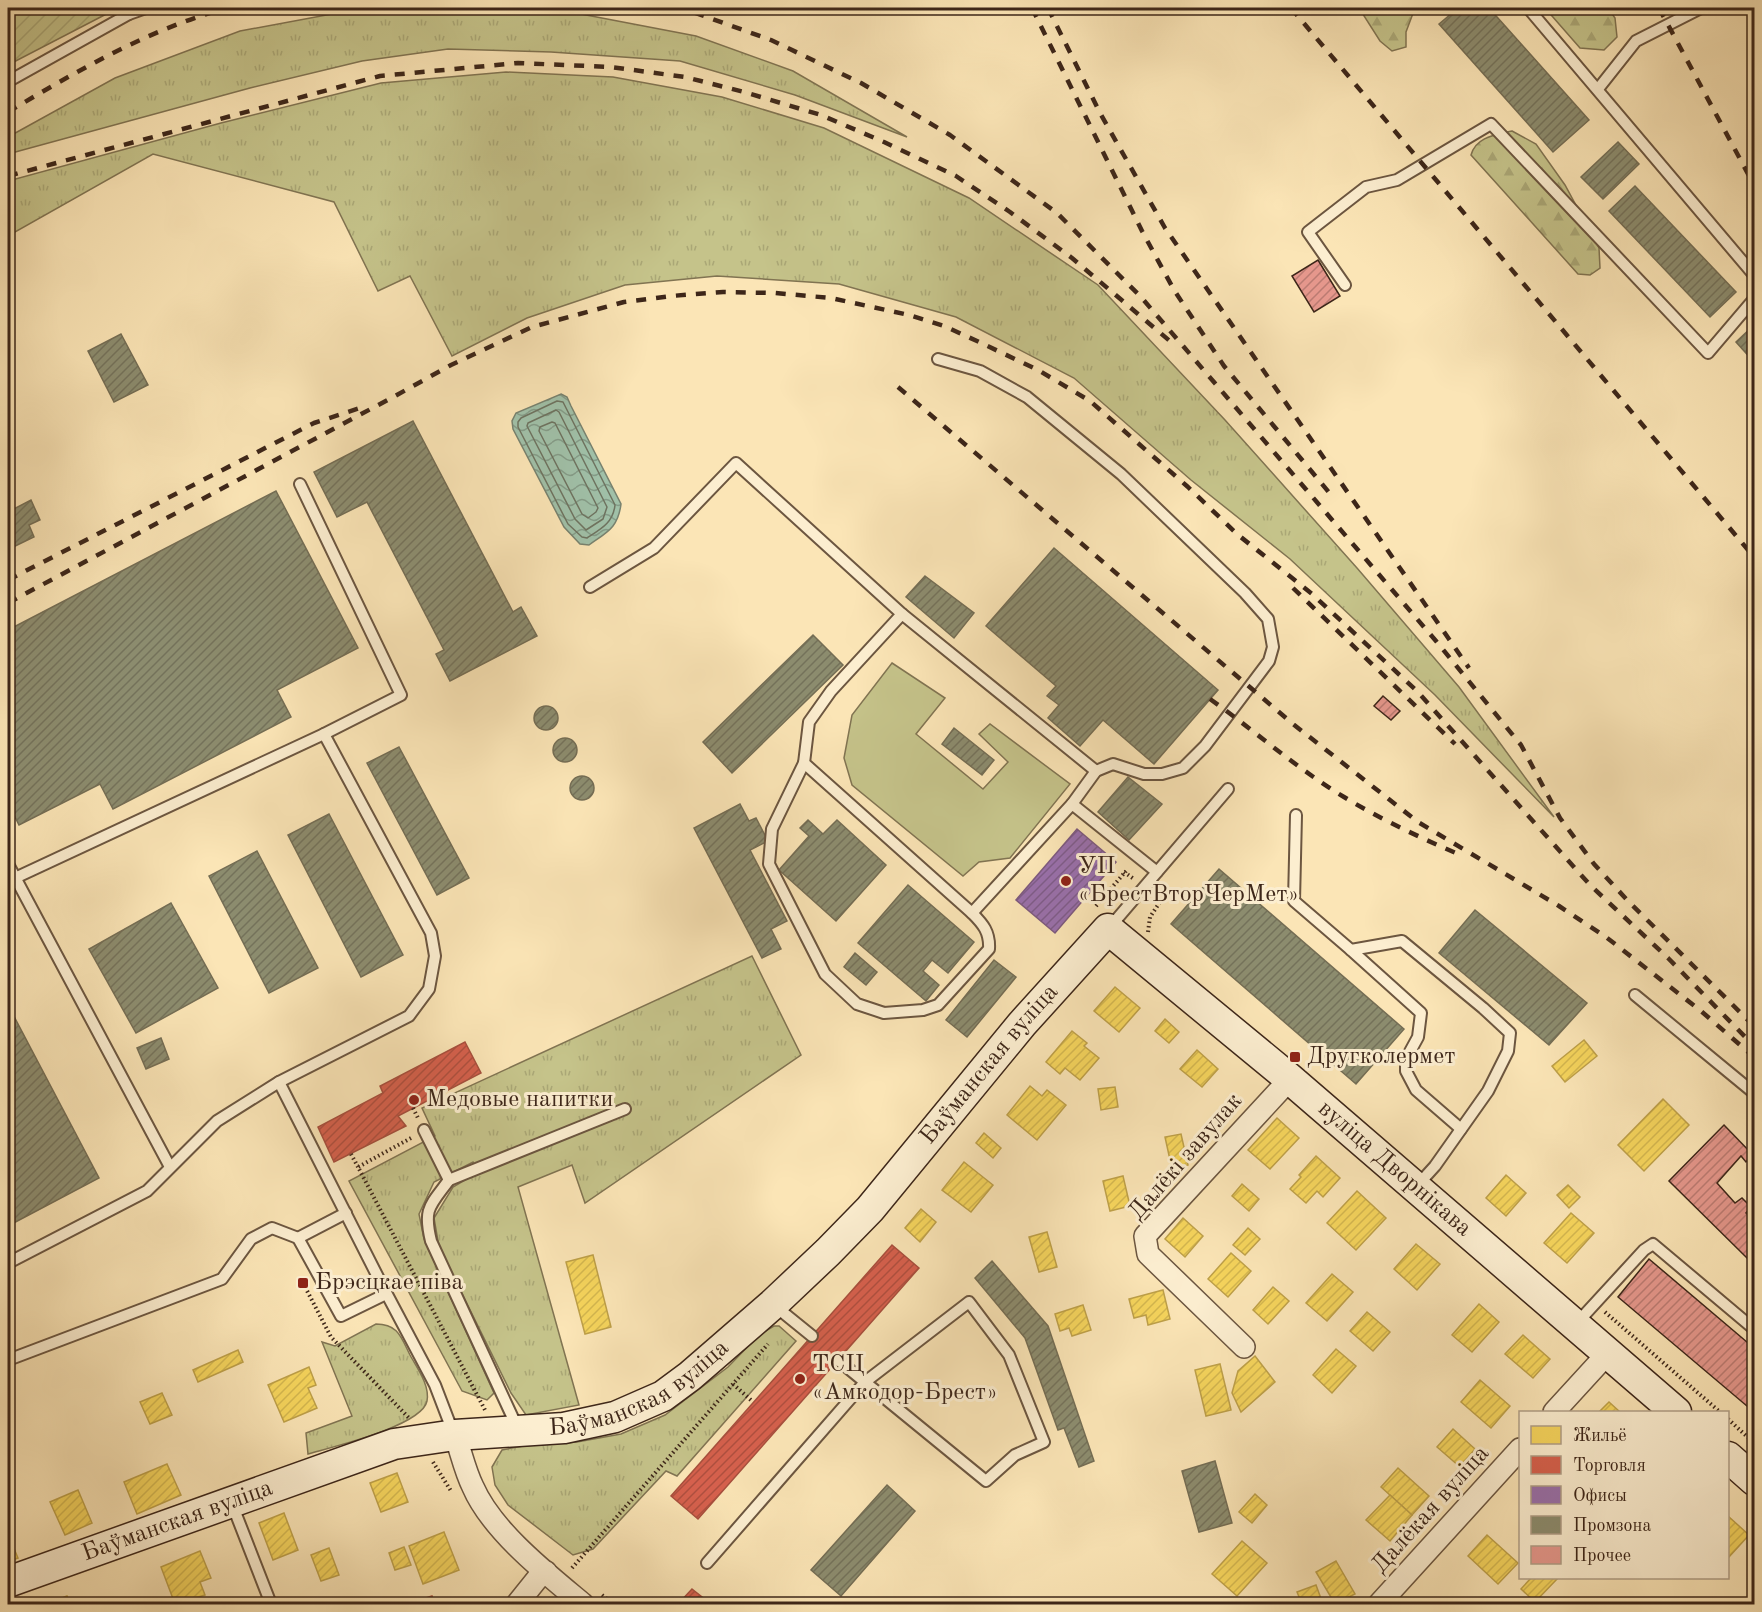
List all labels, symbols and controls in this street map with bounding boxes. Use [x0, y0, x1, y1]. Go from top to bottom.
place label: УП «БрестВторЧерМет» [1078, 855, 1299, 907]
marker: УП «БрестВторЧерМет» [1059, 874, 1073, 888]
street label: Баўманская вуліца [916, 980, 1063, 1149]
place label: Другколермет [1307, 1045, 1456, 1069]
marker: Другколермет [1288, 1050, 1302, 1064]
place label: Медовые напитки [426, 1088, 613, 1112]
street label: Далёкі завулак [1125, 1089, 1247, 1225]
marker: Медовые напитки [407, 1093, 421, 1107]
street label: вуліца Дворнікава [1313, 1097, 1476, 1242]
place label: Брэсцкае піва [315, 1271, 464, 1295]
marker: Брэсцкае піва [296, 1276, 310, 1290]
street label: Баўманская вуліца [548, 1336, 734, 1441]
place label: ТСЦ «Амкодор-Брест» [812, 1353, 998, 1405]
marker: ТСЦ «Амкодор-Брест» [793, 1372, 807, 1386]
legend [1519, 1411, 1729, 1579]
text: Жильё [1573, 1427, 1627, 1445]
street label: Далёкая вуліца [1368, 1442, 1494, 1578]
text: Торговля [1573, 1457, 1646, 1475]
street label: Баўманская вуліца [79, 1476, 276, 1566]
text: Офисы [1573, 1487, 1627, 1506]
text: Промзона [1573, 1517, 1651, 1535]
text: Прочее [1573, 1547, 1631, 1565]

